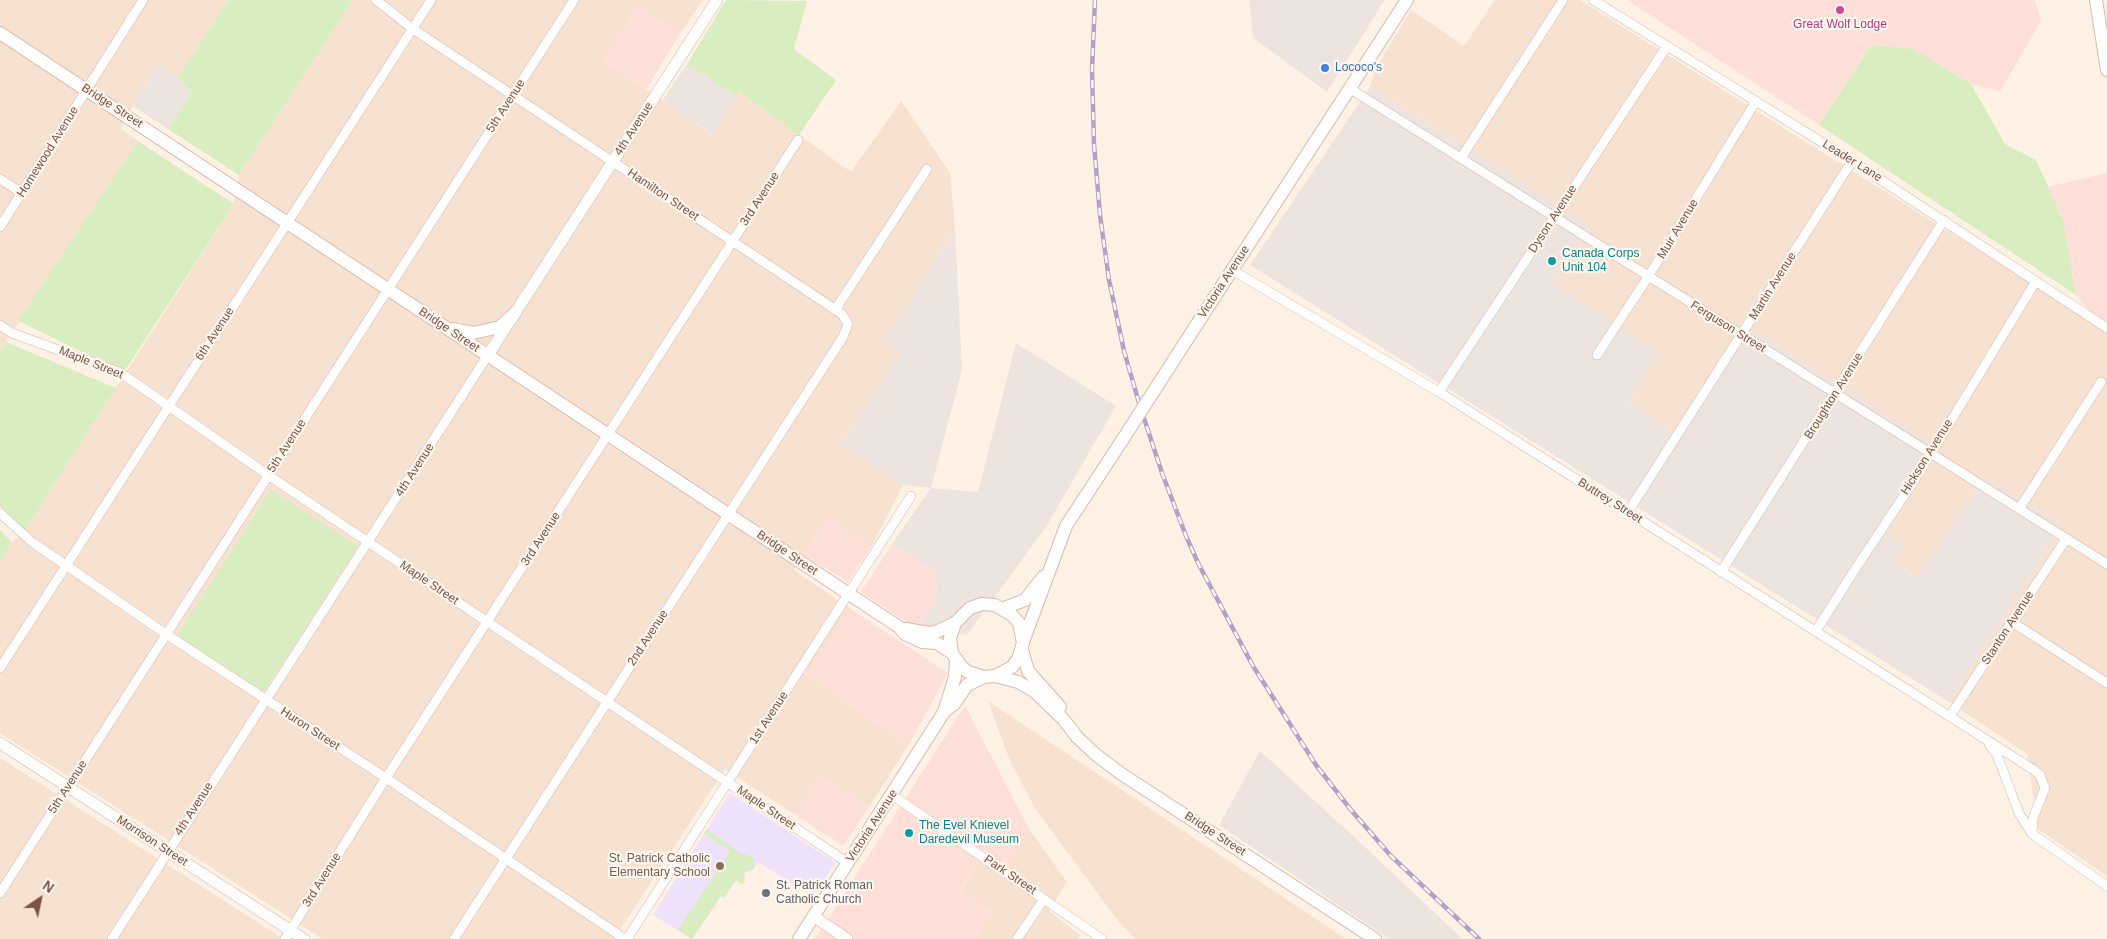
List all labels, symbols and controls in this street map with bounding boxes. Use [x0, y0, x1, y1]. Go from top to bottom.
marker: Great Wolf Lodge [1834, 4, 1846, 16]
place label: Great Wolf Lodge [1793, 18, 1887, 32]
place label: Lococo's [1335, 61, 1382, 75]
marker: Lococo's [1319, 62, 1331, 74]
street label: 5th Avenue [483, 77, 529, 135]
street label: Bridge Street [79, 81, 145, 131]
street label: 4th Avenue [611, 100, 657, 158]
street label: Homewood Avenue [14, 104, 82, 200]
street label: Leader Lane [1820, 137, 1884, 185]
street label: Hamilton Street [625, 166, 701, 224]
street label: 3rd Avenue [737, 169, 783, 229]
street label: Dyson Avenue [1526, 182, 1580, 256]
street label: Muir Avenue [1655, 197, 1701, 261]
street label: Victoria Avenue [1195, 243, 1253, 321]
place label: Canada Corps Unit 104 [1562, 247, 1639, 275]
street label: Martin Avenue [1746, 249, 1800, 323]
marker: Canada Corps Unit 104 [1546, 255, 1558, 267]
street label: Ferguson Street [1688, 298, 1768, 356]
street label: Bridge Street [416, 304, 482, 356]
street label: 6th Avenue [192, 305, 238, 363]
street label: Maple Street [57, 344, 125, 382]
street label: Broughton Avenue [1802, 350, 1866, 442]
street label: 5th Avenue [264, 417, 310, 475]
street label: Hickson Avenue [1898, 417, 1956, 497]
street label: 4th Avenue [392, 441, 438, 499]
street label: Buttrey Street [1575, 475, 1645, 527]
street label: 3rd Avenue [518, 509, 564, 569]
street label: Bridge Street [754, 527, 820, 579]
street label: Maple Street [397, 558, 461, 608]
street label: Stanton Avenue [1979, 588, 2037, 668]
street label: 2nd Avenue [625, 607, 671, 669]
street label: 1st Avenue [747, 689, 791, 747]
street label: Huron Street [278, 704, 342, 754]
street label: 5th Avenue [45, 758, 91, 816]
street label: 4th Avenue [171, 780, 217, 838]
street label: Maple Street [734, 783, 798, 833]
street label: Victoria Avenue [843, 787, 901, 865]
street label: Bridge Street [1182, 809, 1248, 859]
street label: Morrison Street [114, 813, 190, 869]
place label: The Evel Knievel Daredevil Museum [919, 819, 1019, 847]
marker: The Evel Knievel Daredevil Museum [903, 827, 915, 839]
street label: 3rd Avenue [300, 850, 344, 910]
place label: St. Patrick Catholic Elementary School [609, 852, 710, 880]
street label: Park Street [981, 852, 1039, 898]
marker: St. Patrick Catholic Elementary School [714, 860, 726, 872]
north arrow [15, 874, 65, 924]
text: N [40, 877, 57, 896]
place label: St. Patrick Roman Catholic Church [776, 879, 873, 907]
marker: St. Patrick Roman Catholic Church [760, 887, 772, 899]

